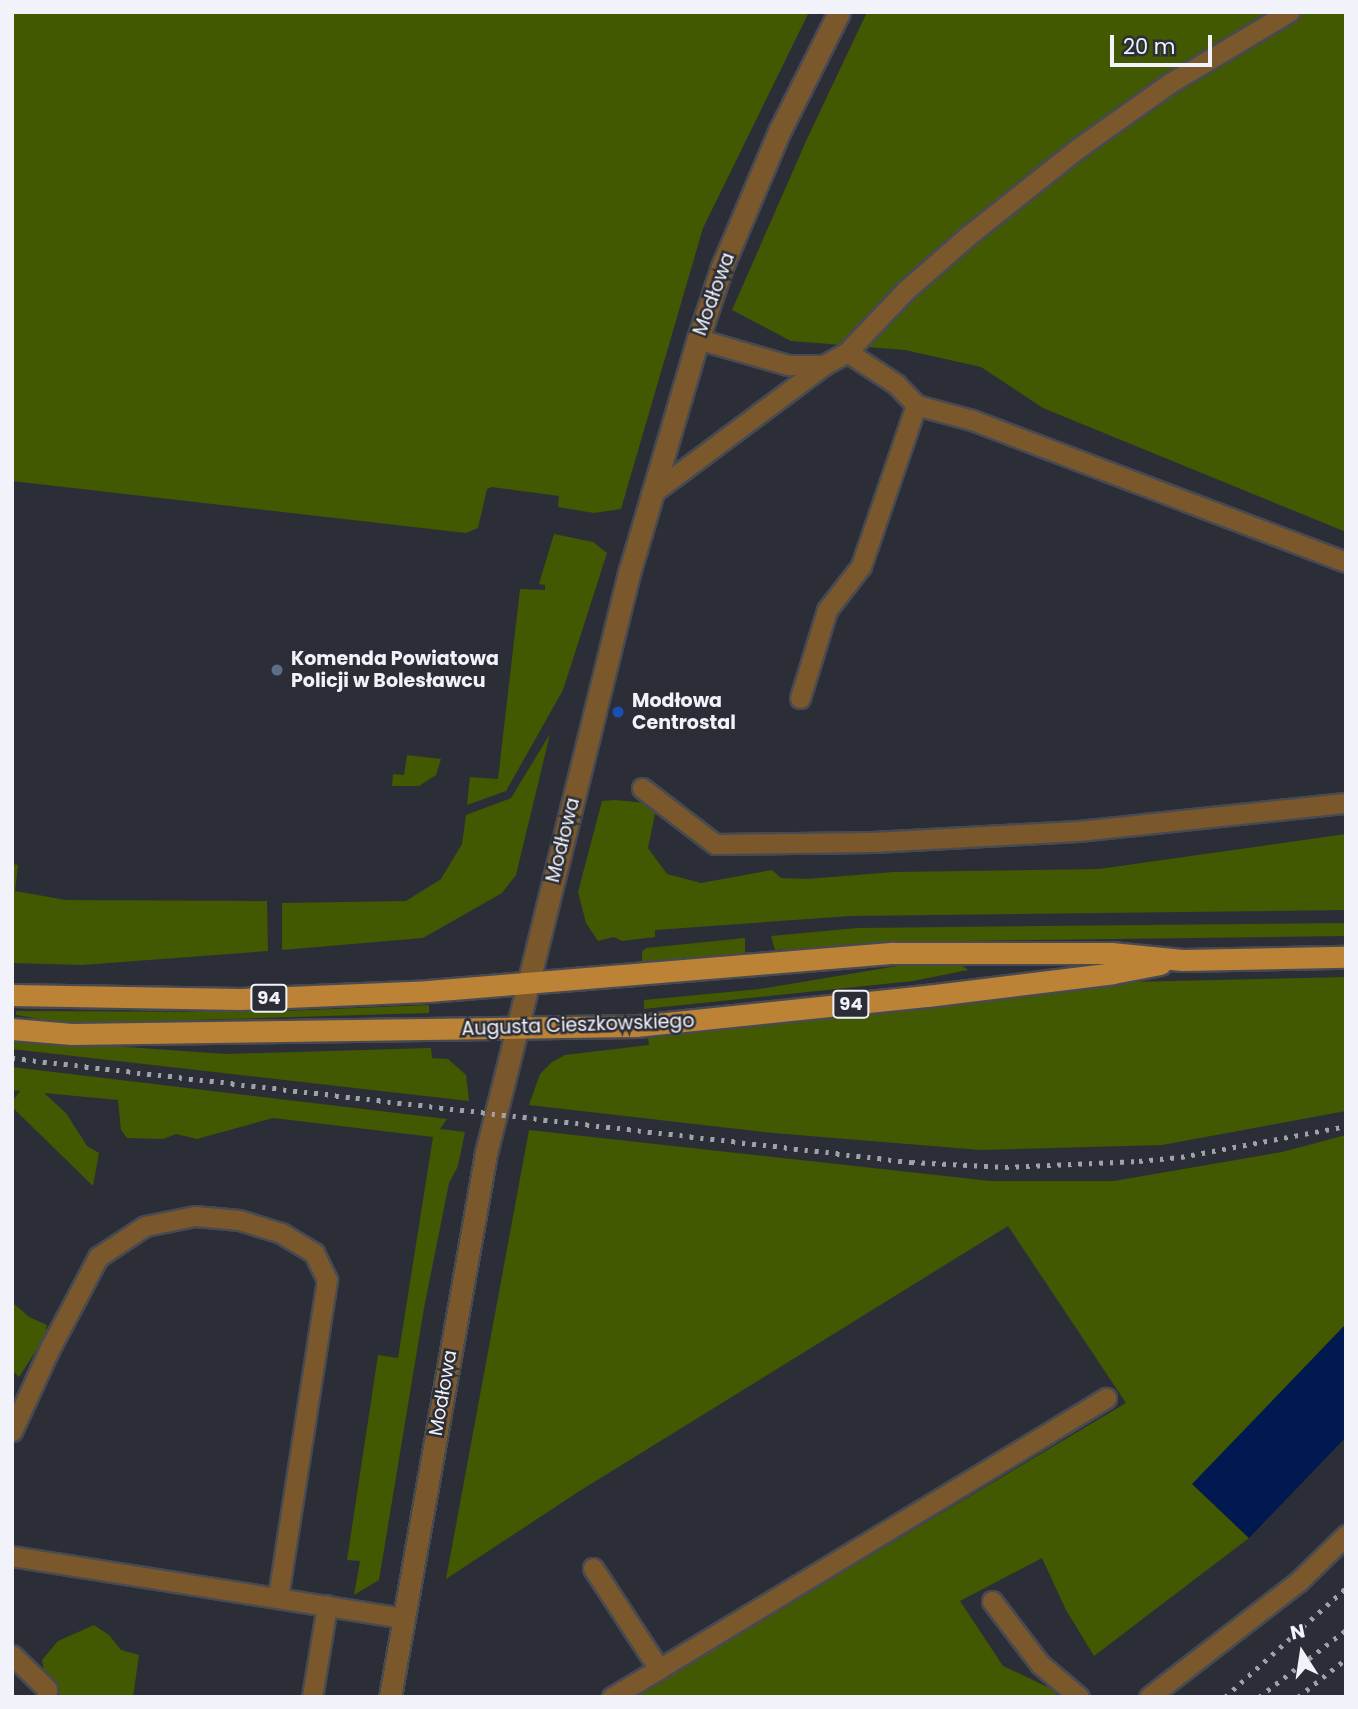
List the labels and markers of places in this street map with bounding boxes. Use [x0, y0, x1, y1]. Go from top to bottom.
place label: Komenda Powiatowa Policji w Bolesławcu [291, 648, 499, 692]
marker: Komenda Powiatowa Policji w Bolesławcu [269, 662, 285, 678]
place label: Modłowa Centrostal [632, 690, 736, 734]
marker: Modłowa Centrostal [610, 704, 626, 720]

